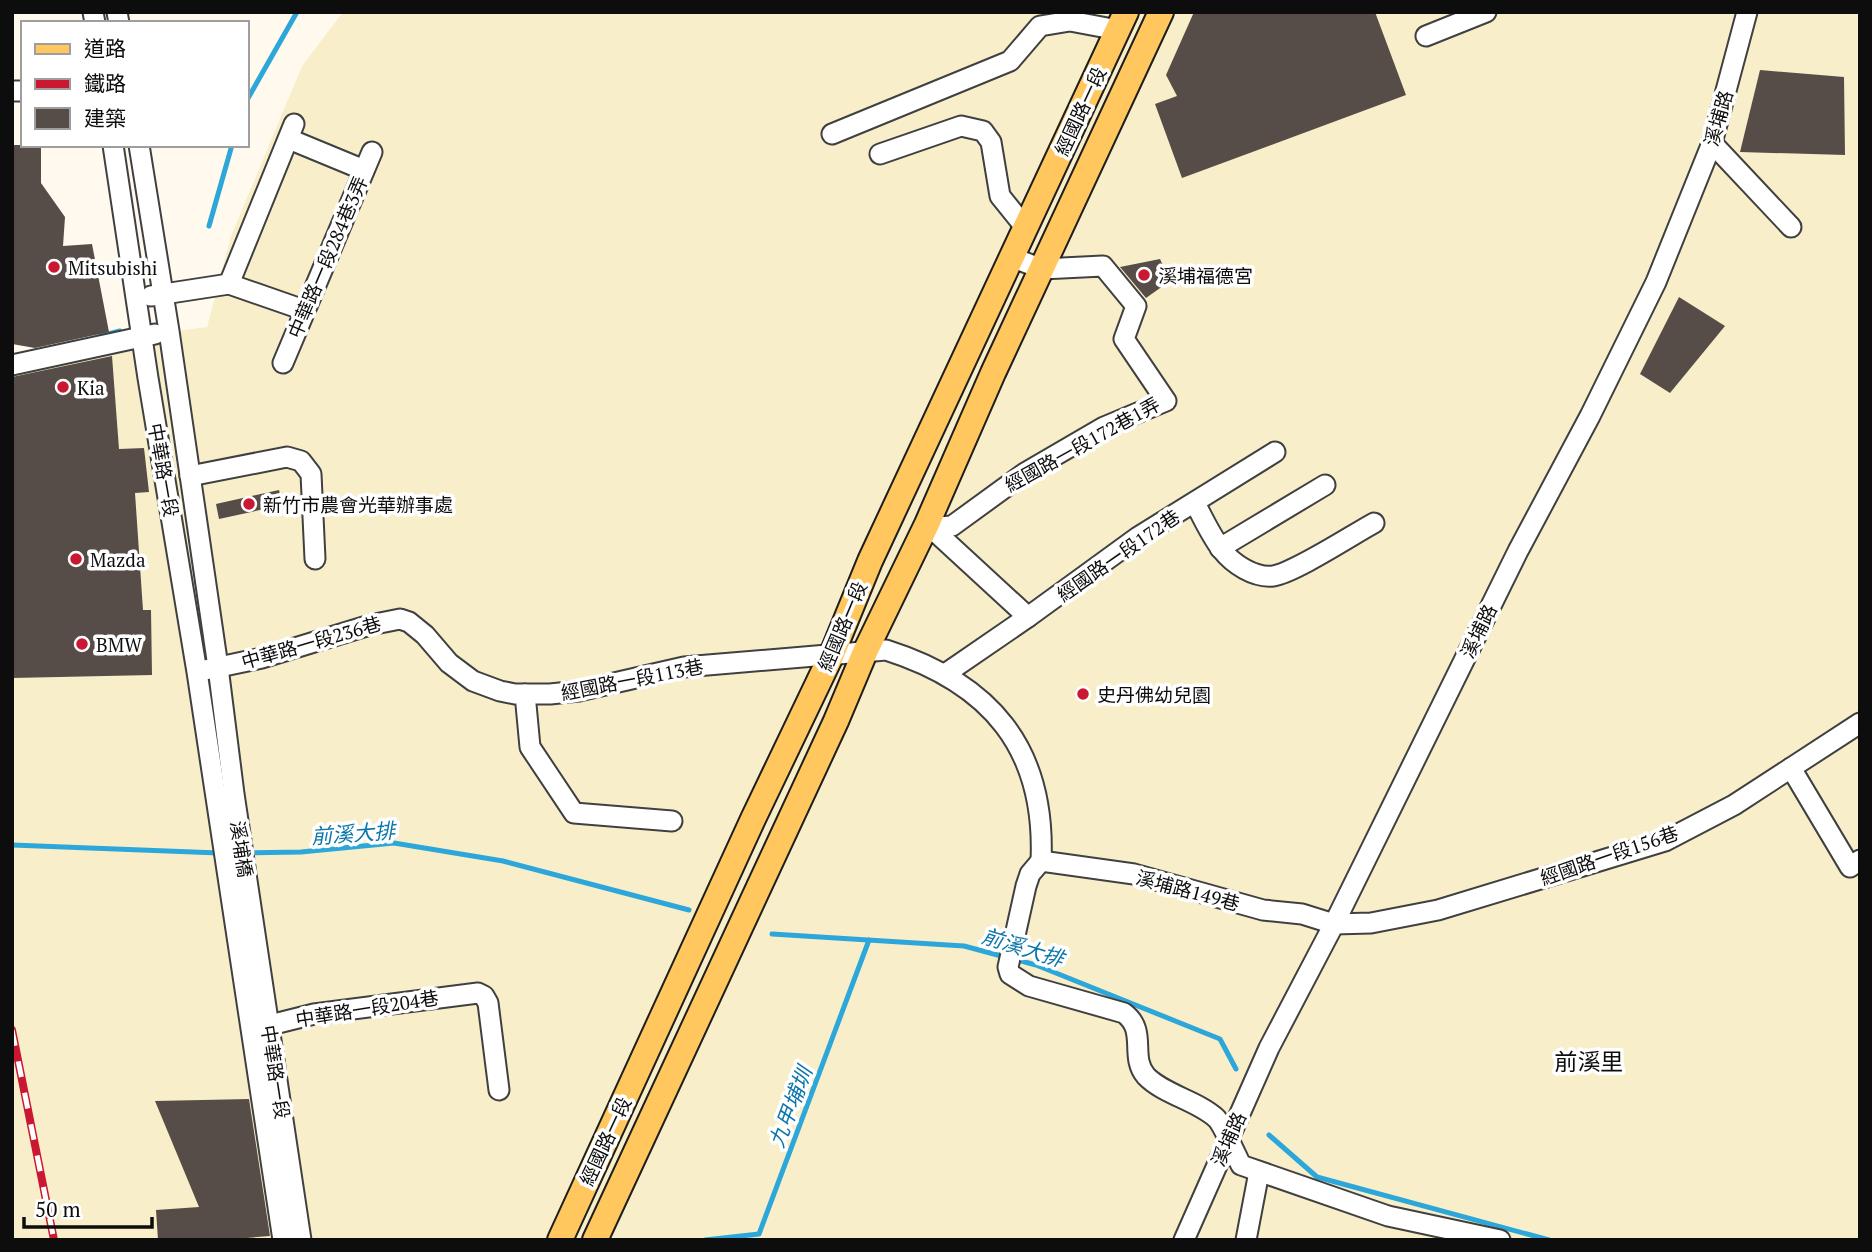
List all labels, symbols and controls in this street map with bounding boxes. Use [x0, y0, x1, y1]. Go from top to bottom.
legend [21, 21, 248, 147]
text: 道路 [84, 34, 126, 62]
street label: 經國路一段 [1049, 63, 1111, 159]
text: 鐵路 [84, 69, 126, 97]
street label: 溪埔路 [1698, 87, 1738, 149]
text: 建築 [84, 104, 126, 132]
street label: 中華路一段284巷3弄 [282, 172, 372, 342]
place label: Mitsubishi [68, 255, 158, 280]
marker: Mitsubishi [46, 259, 62, 275]
place label: 溪埔福德宮 [1158, 263, 1253, 288]
marker: 溪埔福德宮 [1136, 267, 1152, 283]
place label: Kia [77, 375, 105, 400]
marker: Kia [55, 379, 71, 395]
street label: 經國路一段172巷1弄 [1000, 391, 1164, 497]
street label: 中華路一段 [143, 421, 185, 519]
place label: 新竹市農會光華辦事處 [263, 492, 453, 517]
marker: 新竹市農會光華辦事處 [241, 496, 257, 512]
street label: 經國路一段172巷 [1052, 503, 1184, 607]
place label: Mazda [90, 547, 146, 572]
marker: Mazda [68, 551, 84, 567]
street label: 經國路一段 [812, 577, 872, 675]
street label: 溪埔路 [1454, 600, 1502, 662]
street label: 中華路一段236巷 [238, 610, 384, 674]
place label: BMW [96, 632, 142, 657]
marker: BMW [74, 636, 90, 652]
street label: 經國路一段113巷 [559, 653, 705, 705]
place label: 史丹佛幼兒園 [1097, 682, 1211, 707]
marker: 史丹佛幼兒園 [1075, 686, 1091, 702]
water label: 前溪大排 [310, 816, 399, 850]
street label: 溪埔橋 [225, 819, 259, 879]
street label: 經國路一段156巷 [1537, 820, 1681, 890]
street label: 溪埔路149巷 [1133, 864, 1243, 916]
water label: 前溪大排 [979, 921, 1070, 974]
street label: 中華路一段204巷 [294, 984, 440, 1032]
street label: 中華路一段 [256, 1023, 296, 1121]
district label: 前溪里 [1555, 1046, 1624, 1077]
water label: 九甲埔圳 [762, 1060, 819, 1151]
street label: 經國路一段 [574, 1093, 636, 1189]
street label: 溪埔路 [1205, 1108, 1251, 1170]
scale bar [24, 1186, 152, 1230]
text: 50 m [35, 1195, 81, 1223]

